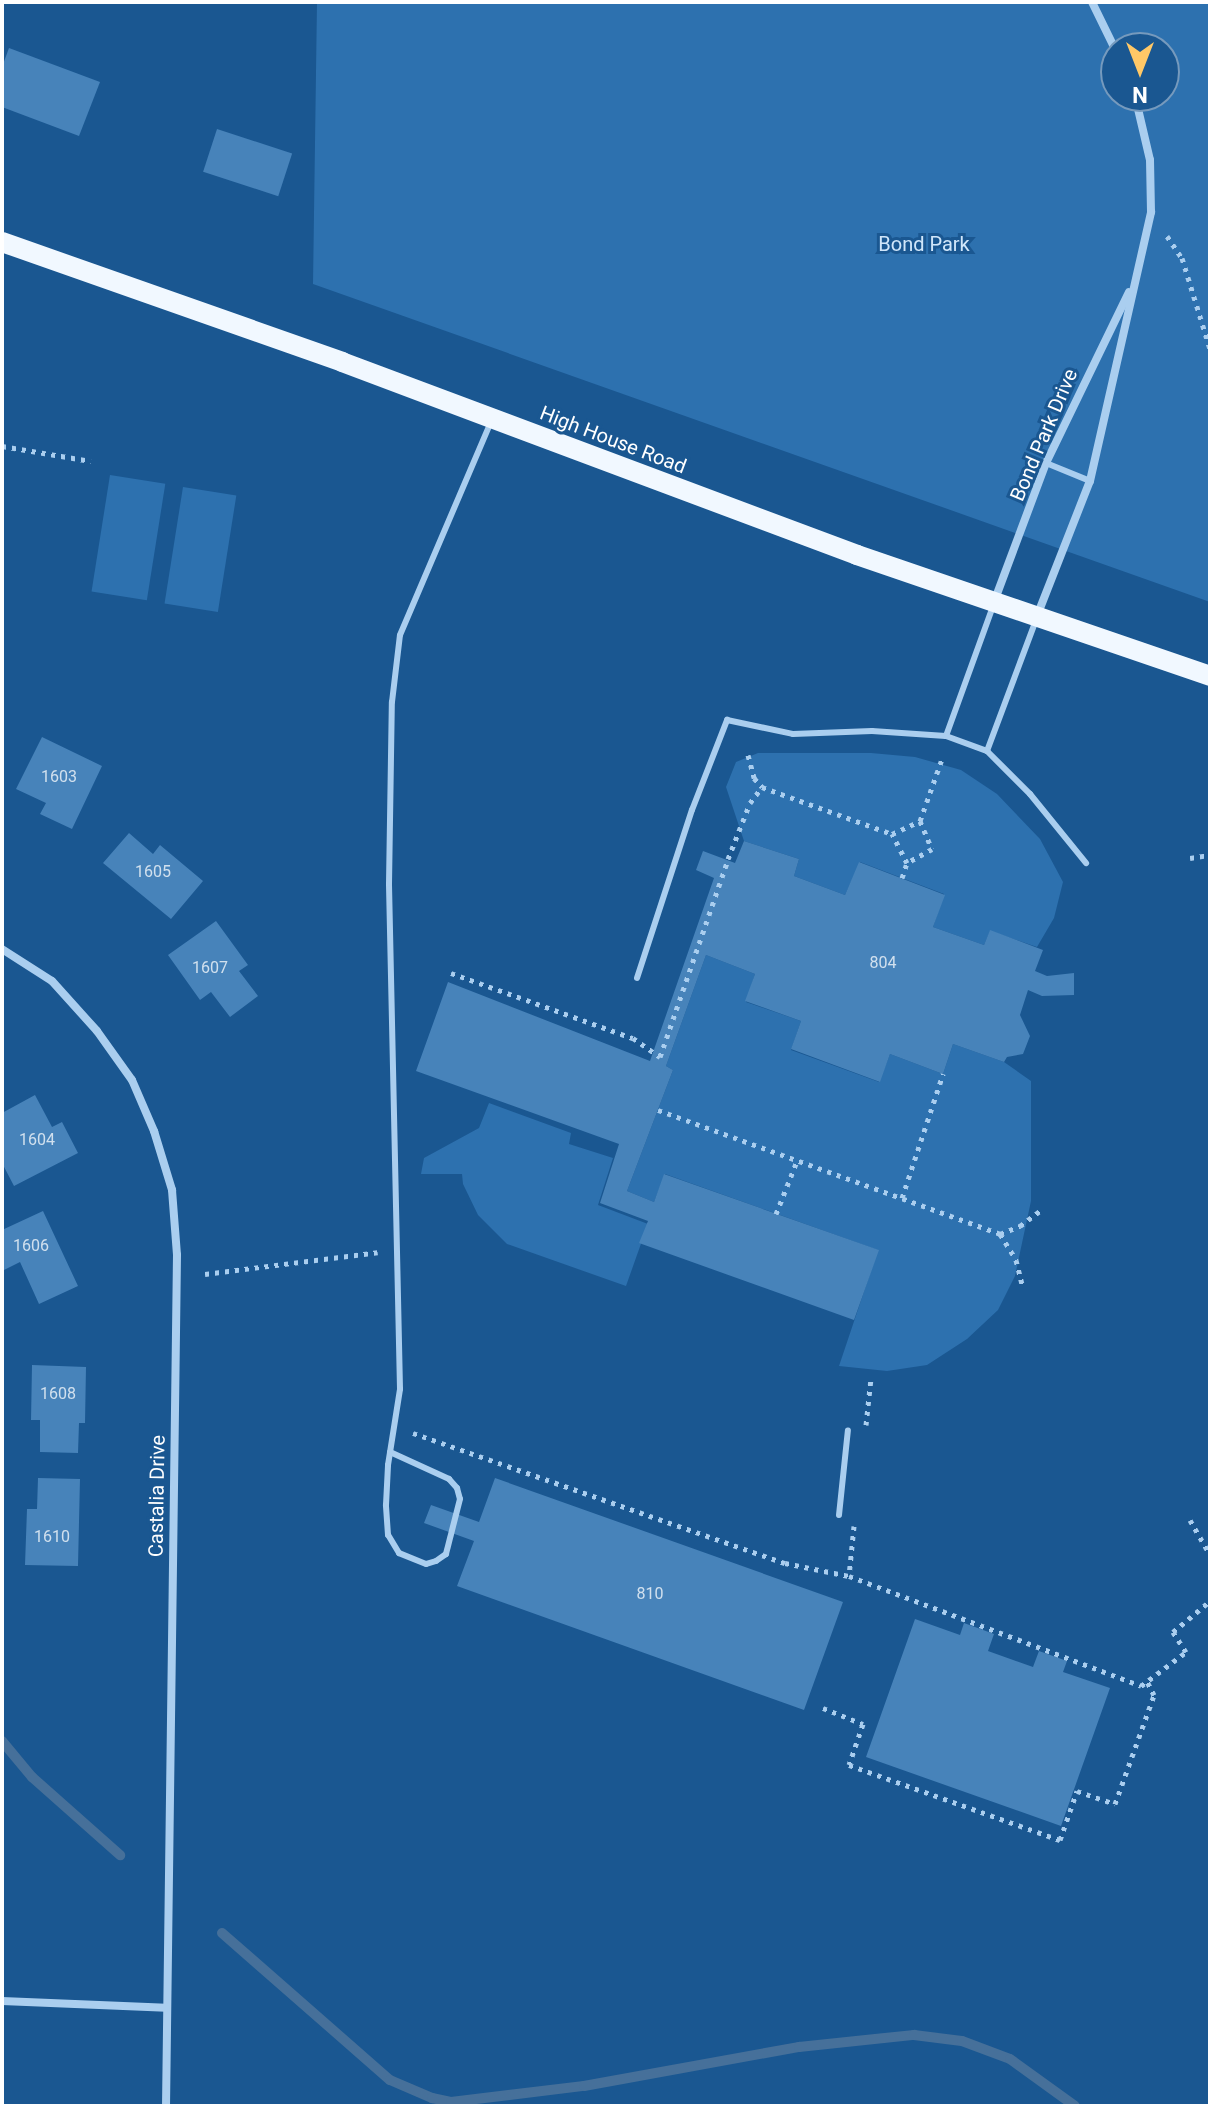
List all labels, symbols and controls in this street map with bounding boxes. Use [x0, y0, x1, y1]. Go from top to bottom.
north arrow [1100, 32, 1180, 112]
text: N [1132, 82, 1148, 107]
park label: Bond Park [878, 232, 970, 256]
street label: Bond Park Drive [1005, 365, 1083, 505]
street label: High House Road [536, 401, 690, 479]
house number: 1603 [41, 767, 77, 787]
house number: 1605 [135, 862, 171, 882]
house number: 804 [870, 953, 896, 973]
house number: 1607 [192, 958, 228, 978]
house number: 1604 [19, 1130, 55, 1150]
house number: 1606 [13, 1236, 49, 1256]
house number: 1608 [40, 1384, 76, 1404]
street label: Castalia Drive [144, 1435, 170, 1557]
house number: 1610 [34, 1527, 70, 1547]
house number: 810 [637, 1584, 663, 1604]

